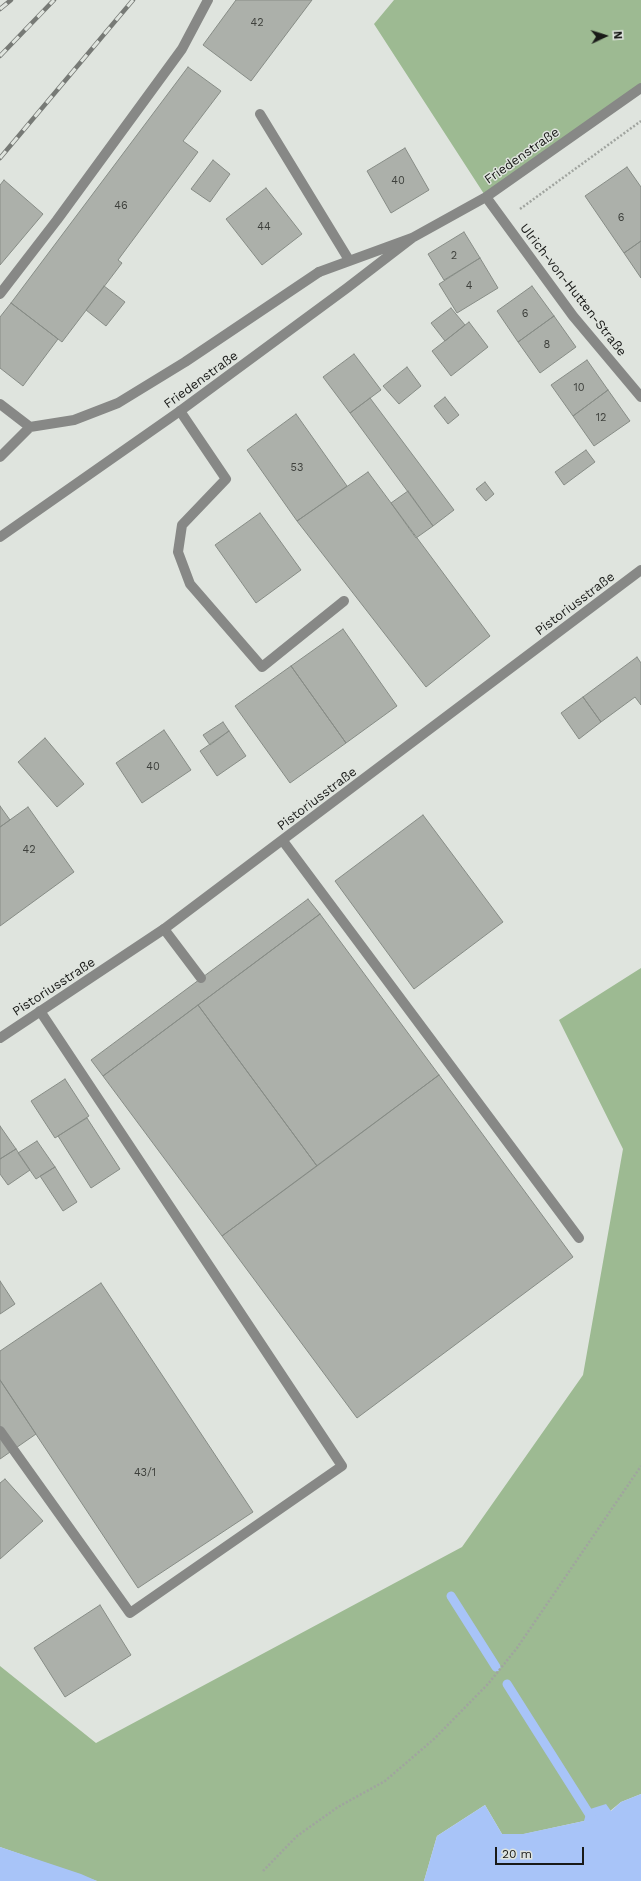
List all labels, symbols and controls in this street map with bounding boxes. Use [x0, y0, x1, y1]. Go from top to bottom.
house number: 42 [250, 16, 264, 30]
north arrow [585, 16, 625, 56]
text: N [611, 31, 624, 40]
street label: Friedenstraße [482, 124, 562, 188]
house number: 40 [391, 174, 405, 188]
house number: 46 [114, 199, 128, 213]
house number: 6 [618, 211, 624, 225]
house number: 44 [257, 220, 271, 234]
street label: Ulrich-von-Hutten-Straße [516, 221, 630, 359]
house number: 2 [451, 249, 457, 263]
house number: 4 [466, 279, 472, 293]
house number: 6 [522, 307, 528, 321]
house number: 8 [544, 338, 550, 352]
street label: Friedenstraße [161, 348, 241, 412]
house number: 10 [573, 381, 585, 395]
house number: 12 [596, 411, 606, 425]
house number: 53 [291, 461, 303, 475]
street label: Pistoriusstraße [532, 569, 618, 639]
house number: 40 [146, 760, 160, 774]
street label: Pistoriusstraße [274, 764, 360, 834]
house number: 42 [22, 843, 36, 857]
street label: Pistoriusstraße [10, 954, 98, 1020]
house number: 43/1 [134, 1466, 156, 1480]
scale bar [497, 1839, 586, 1865]
text: 20 m [502, 1847, 532, 1861]

